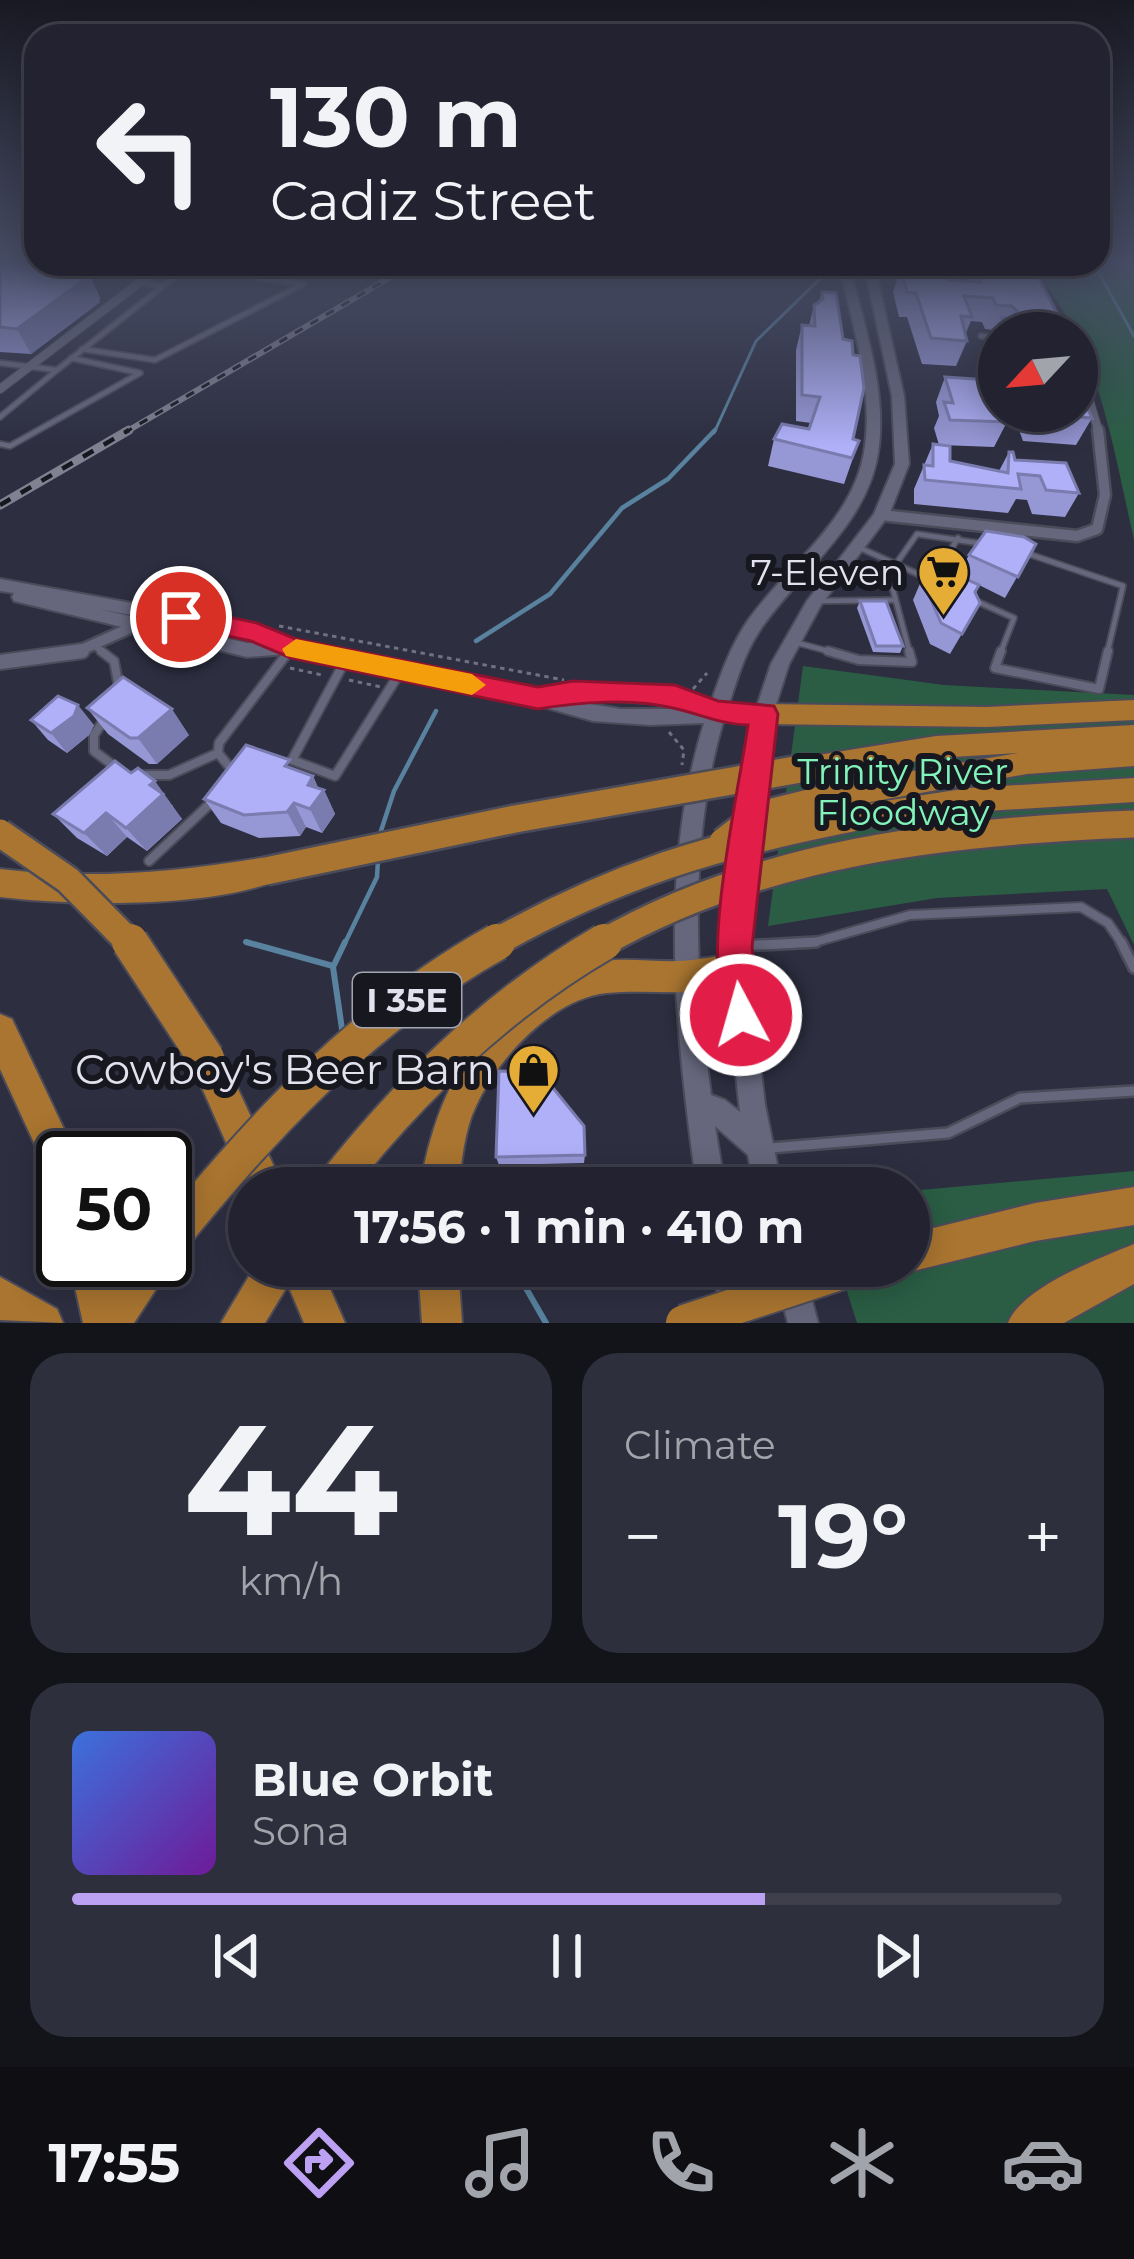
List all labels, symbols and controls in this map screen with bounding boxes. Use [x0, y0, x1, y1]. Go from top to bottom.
text: 130 m [270, 66, 522, 168]
icon: left [72, 72, 228, 228]
text: Cadiz Street [270, 168, 596, 234]
north arrow [978, 312, 1098, 432]
map controls [978, 312, 1098, 432]
supermarket icon: 7-Eleven [915, 544, 971, 618]
place label: 7-Eleven [751, 550, 904, 594]
pin [130, 566, 232, 668]
icon: arrive [148, 584, 214, 650]
park label: Trinity River Floodway [798, 749, 1008, 834]
position arrow [678, 952, 804, 1078]
road number: I 35E [353, 973, 461, 1027]
shop icon: Cowboy's Beer Barn [506, 1041, 562, 1115]
place label: Cowboy's Beer Barn [75, 1043, 495, 1095]
speed limit sign: 50 [36, 1131, 192, 1287]
text: 17:56 · 1 min · 410 m [354, 1199, 804, 1254]
text: 44 [184, 1384, 398, 1574]
text: Climate [624, 1421, 776, 1469]
text: 19° [778, 1481, 908, 1591]
text: − [624, 1496, 662, 1577]
text: + [1024, 1496, 1062, 1577]
text: km/h [239, 1557, 343, 1605]
text: Blue Orbit [252, 1752, 493, 1807]
text: Sona [252, 1807, 350, 1855]
icon: previous [204, 1923, 270, 1989]
icon: pause [534, 1923, 600, 1989]
icon: next [864, 1923, 930, 1989]
icon: directions [277, 2121, 361, 2205]
icon: music [458, 2121, 542, 2205]
icon: phone [639, 2121, 723, 2205]
icon: climate [820, 2121, 904, 2205]
icon: car [1001, 2121, 1085, 2205]
text: 17:55 [49, 2130, 180, 2196]

